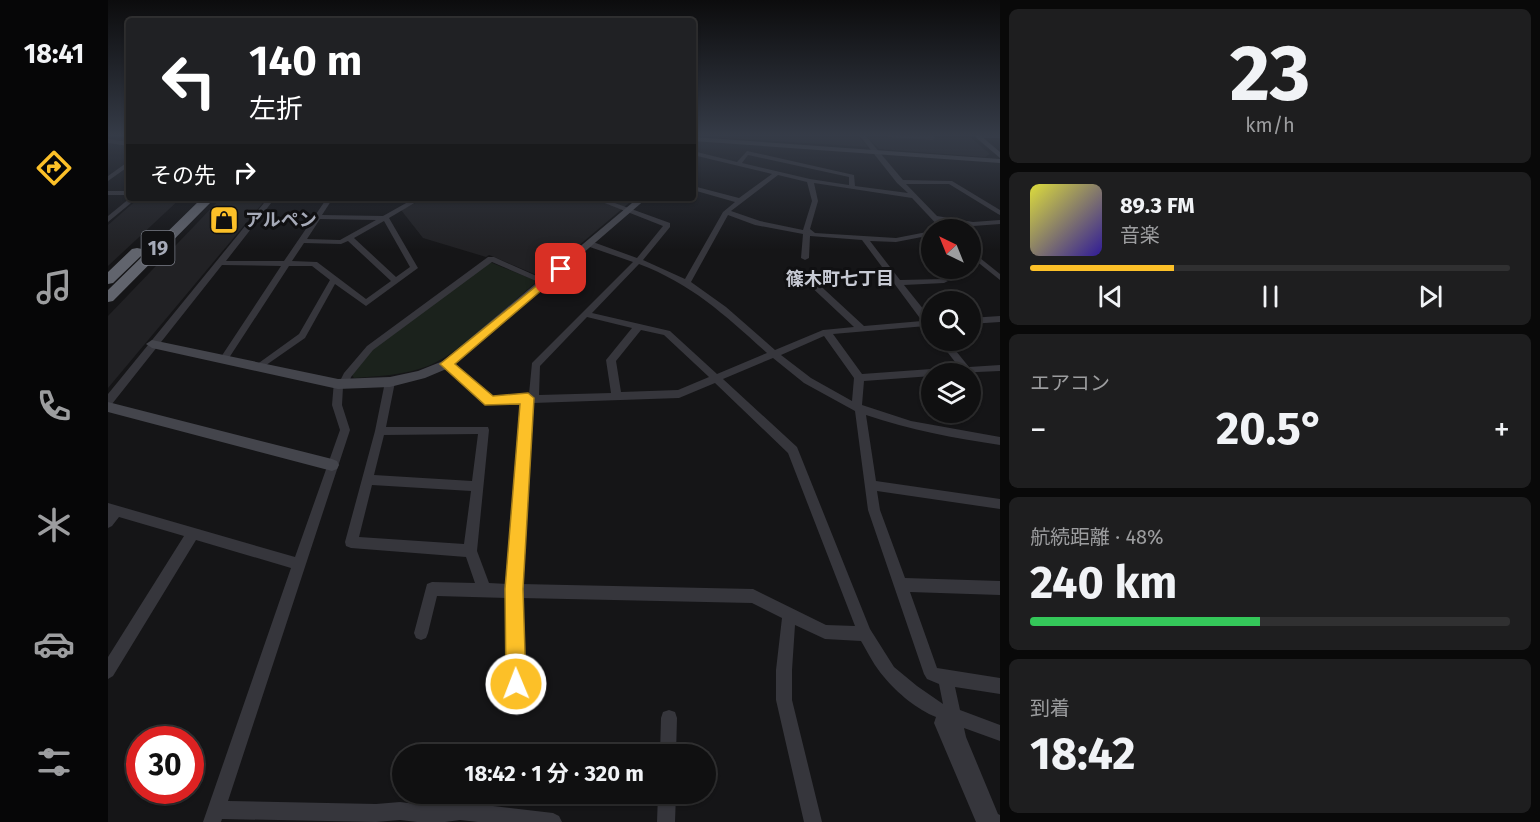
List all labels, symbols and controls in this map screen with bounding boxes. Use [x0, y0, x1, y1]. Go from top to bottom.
text: 23 [1230, 27, 1310, 121]
text: 140 m [249, 36, 362, 86]
text: 18:41 [24, 38, 84, 70]
icon: left [150, 42, 228, 120]
text: 左折 [249, 93, 303, 125]
text: km/h [1245, 113, 1295, 137]
icon: directions [33, 147, 75, 189]
icon: right [228, 156, 261, 189]
text: その先 [150, 162, 216, 189]
text: 89.3 FM [1120, 192, 1194, 219]
shop icon: アルペン [208, 204, 240, 236]
place label: アルペン [245, 209, 317, 231]
north arrow [921, 219, 981, 279]
map controls [921, 219, 981, 423]
text: 音楽 [1120, 223, 1160, 247]
road number: 19 [142, 231, 174, 265]
pin [535, 243, 586, 294]
icon: arrive [544, 252, 577, 285]
icon: music [33, 266, 75, 308]
district label: 篠木町七丁目 [786, 268, 894, 290]
icon: previous [1094, 280, 1127, 313]
icon: pause [1254, 280, 1287, 313]
icon: next [1414, 280, 1447, 313]
button: search [921, 291, 981, 351]
button: layers [921, 363, 981, 423]
text: エアコン [1030, 371, 1110, 395]
icon: phone [33, 385, 75, 427]
text: 20.5° [1216, 402, 1324, 456]
text: − [1030, 410, 1047, 450]
text: + [1494, 410, 1510, 450]
icon: climate [33, 504, 75, 546]
text: 航続距離 · 48% [1030, 525, 1164, 549]
text: 240 km [1030, 556, 1177, 610]
icon: car [33, 623, 75, 665]
position arrow [484, 652, 548, 716]
text: 到着 [1030, 696, 1070, 720]
speed limit sign: 30 [126, 726, 204, 804]
text: 18:42 [1030, 727, 1135, 781]
icon: filters [33, 741, 75, 783]
text: 18:42 · 1 分 · 320 m [464, 760, 644, 787]

